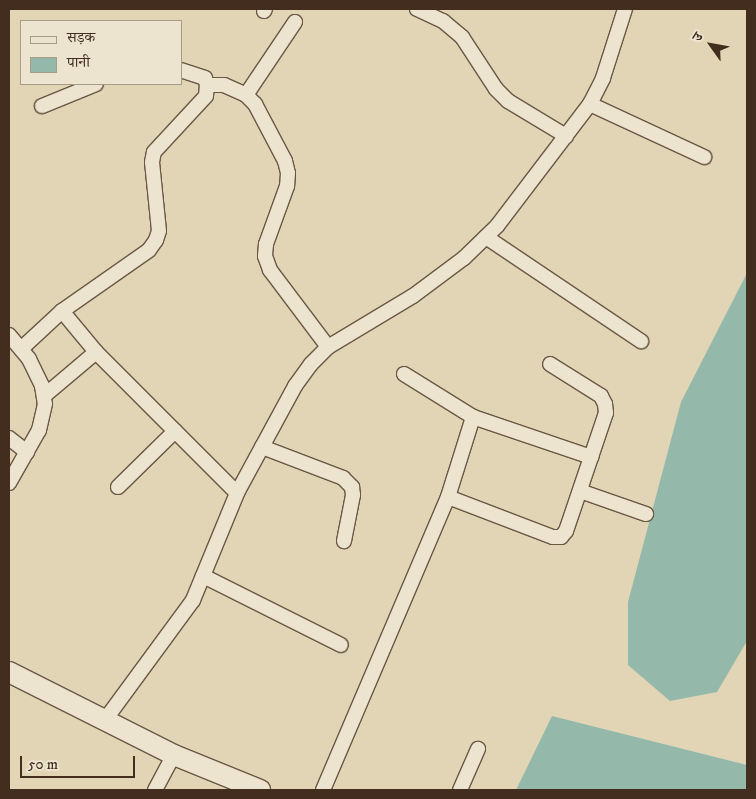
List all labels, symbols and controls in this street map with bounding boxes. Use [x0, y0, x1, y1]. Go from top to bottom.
legend [20, 20, 182, 85]
north arrow [686, 20, 736, 70]
text: सड़क [67, 28, 95, 47]
text: उ [689, 29, 708, 45]
text: पानी [67, 53, 90, 72]
scale bar [22, 746, 138, 778]
text: 50 m [28, 755, 58, 774]

